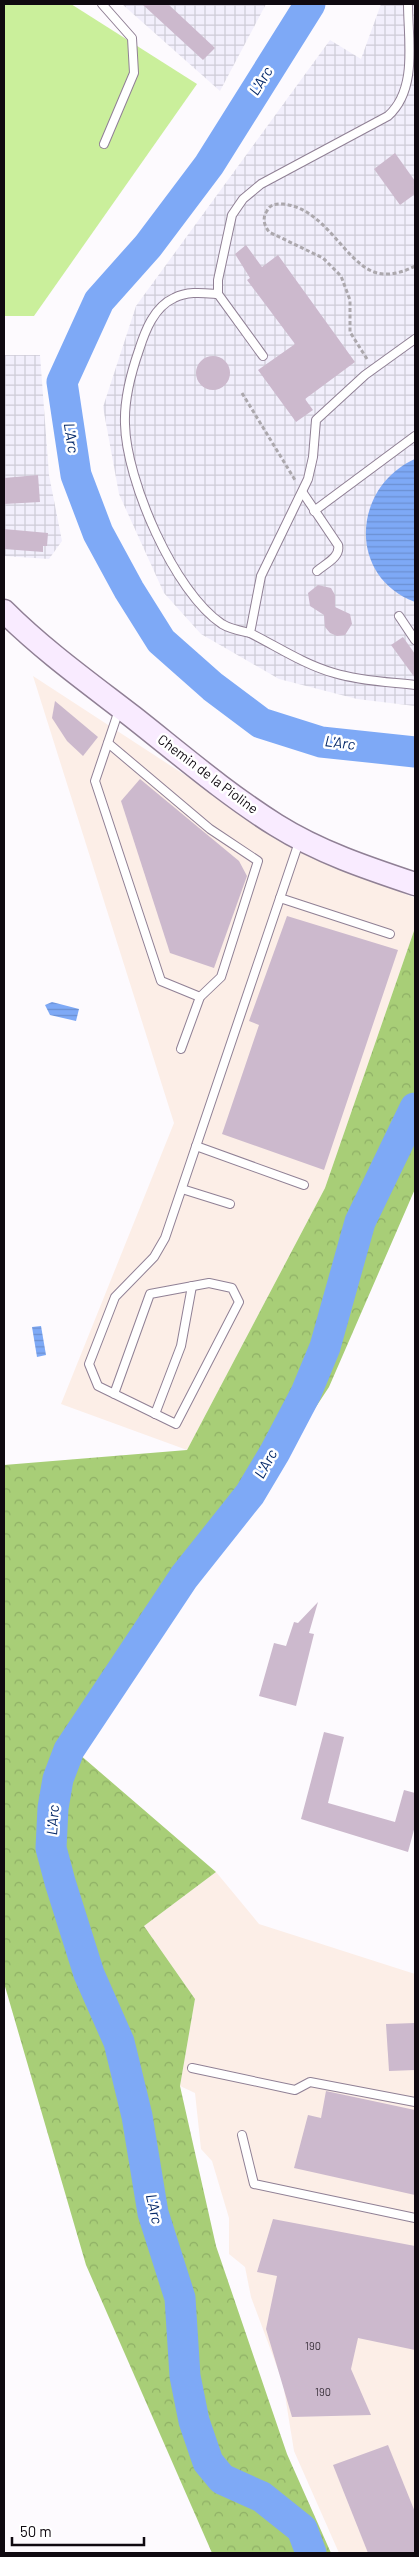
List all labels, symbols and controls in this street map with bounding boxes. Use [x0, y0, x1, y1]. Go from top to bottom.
water label: L'Arc [244, 62, 276, 98]
water label: L'Arc [61, 421, 83, 455]
street label: Chemin de la Pioline [155, 730, 262, 817]
water label: L'Arc [324, 731, 357, 753]
water label: L'Arc [250, 1446, 281, 1481]
water label: L'Arc [42, 1804, 62, 1836]
water label: L'Arc [143, 2192, 167, 2226]
house number: 190 [305, 2339, 321, 2352]
house number: 190 [315, 2385, 331, 2398]
scale bar [12, 2514, 145, 2546]
text: 50 m [20, 2522, 52, 2540]

